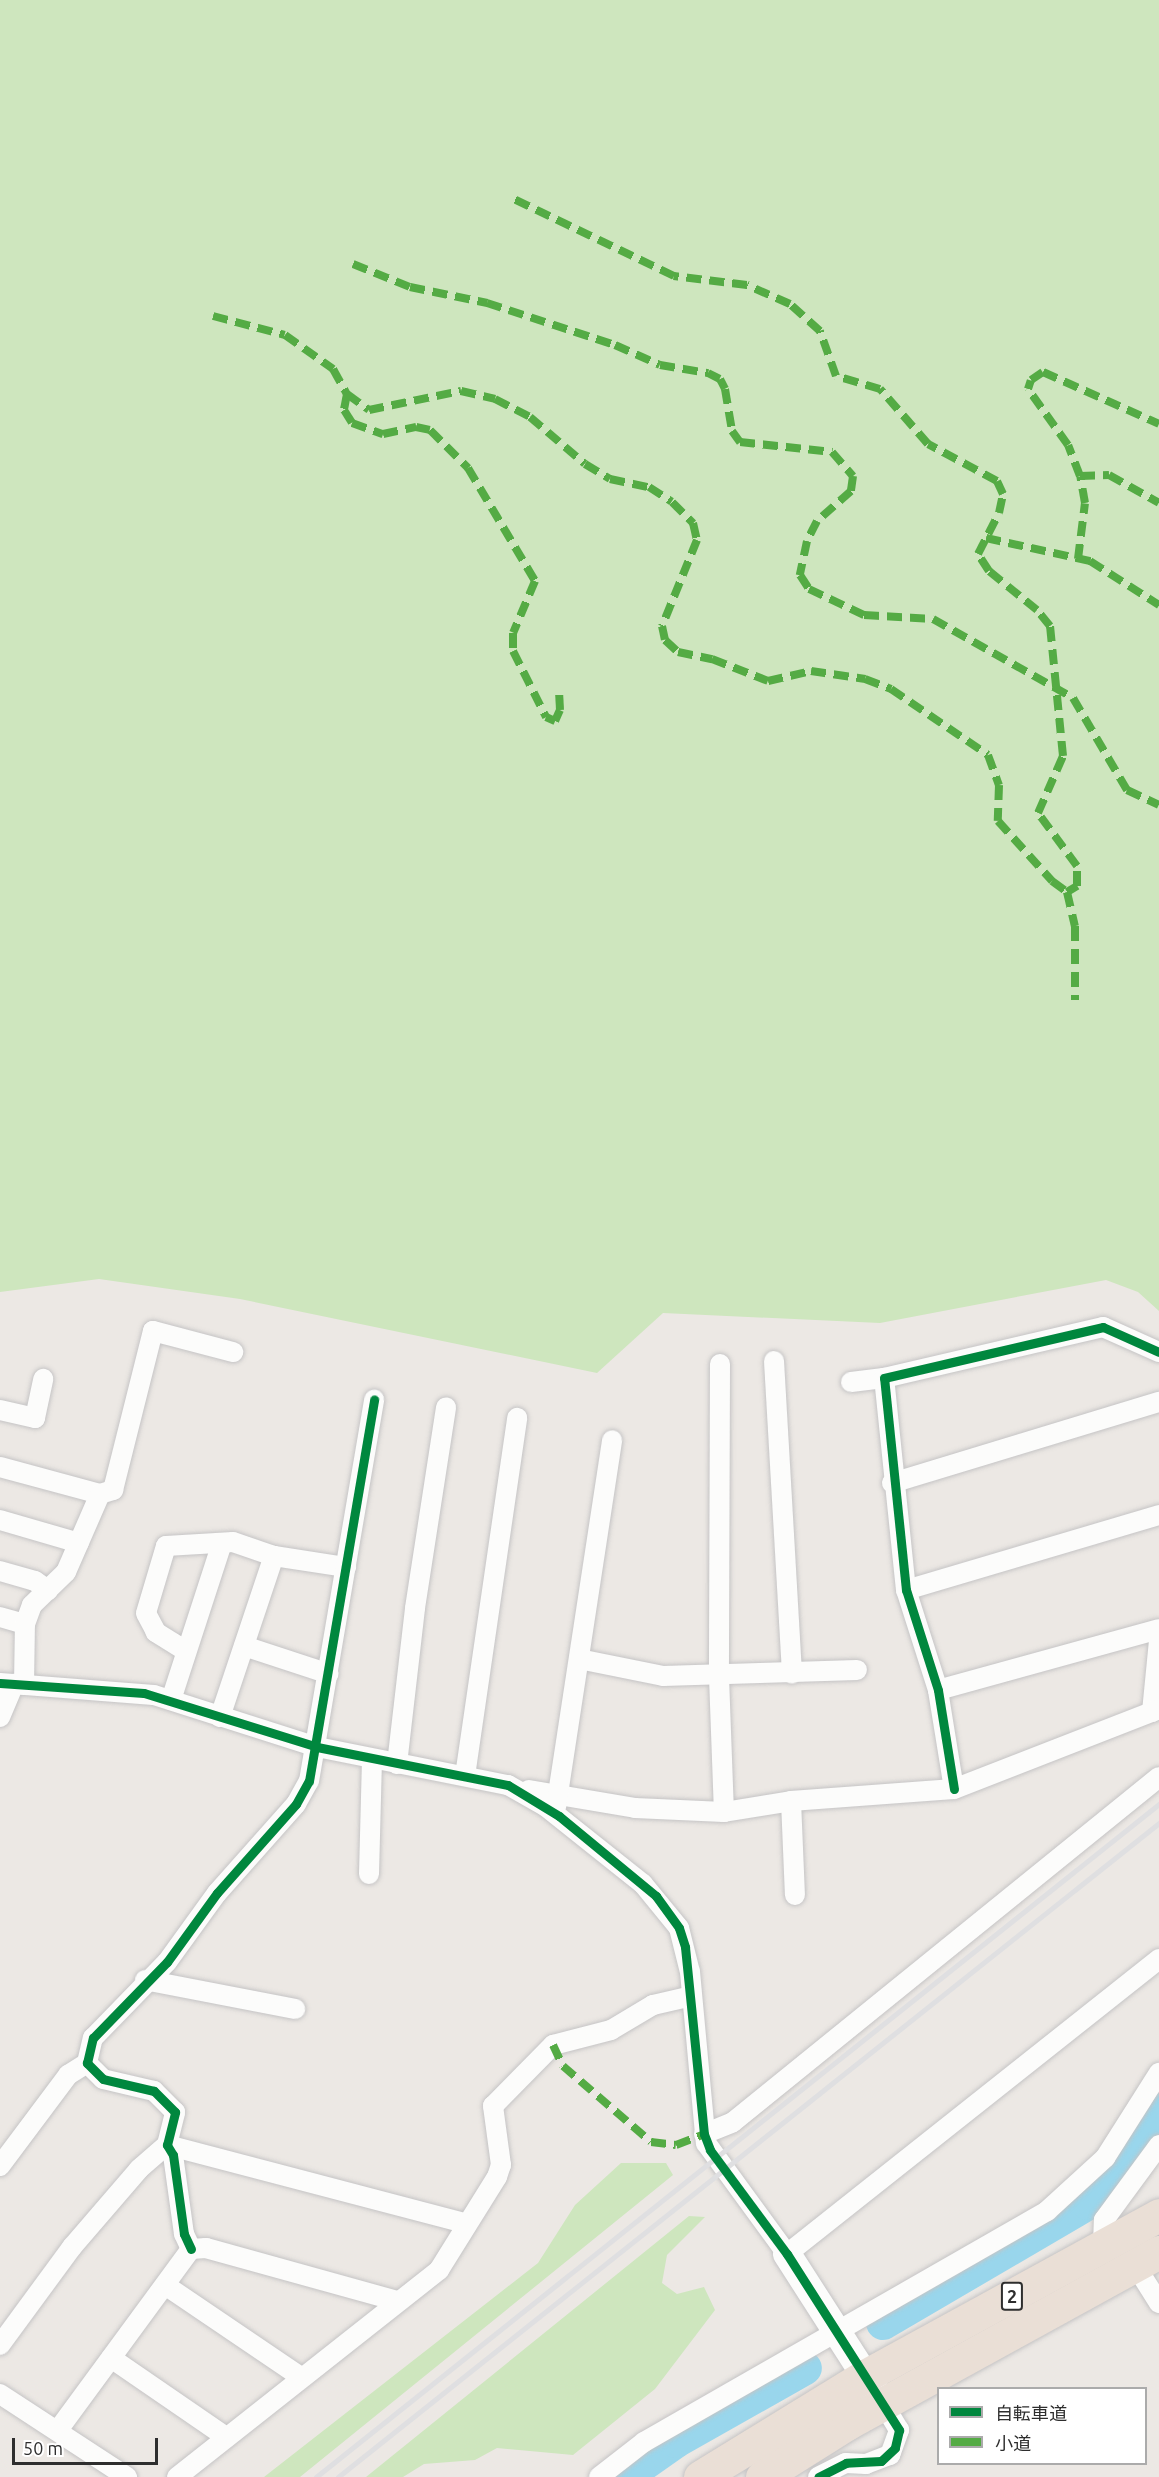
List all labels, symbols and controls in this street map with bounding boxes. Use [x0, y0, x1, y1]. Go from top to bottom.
road number: 2 [1000, 2281, 1024, 2311]
legend [937, 2387, 1147, 2465]
text: 自転車道 [995, 2403, 1067, 2423]
scale bar [15, 2426, 160, 2464]
text: 小道 [995, 2433, 1031, 2453]
text: 50 m [23, 2438, 63, 2458]

